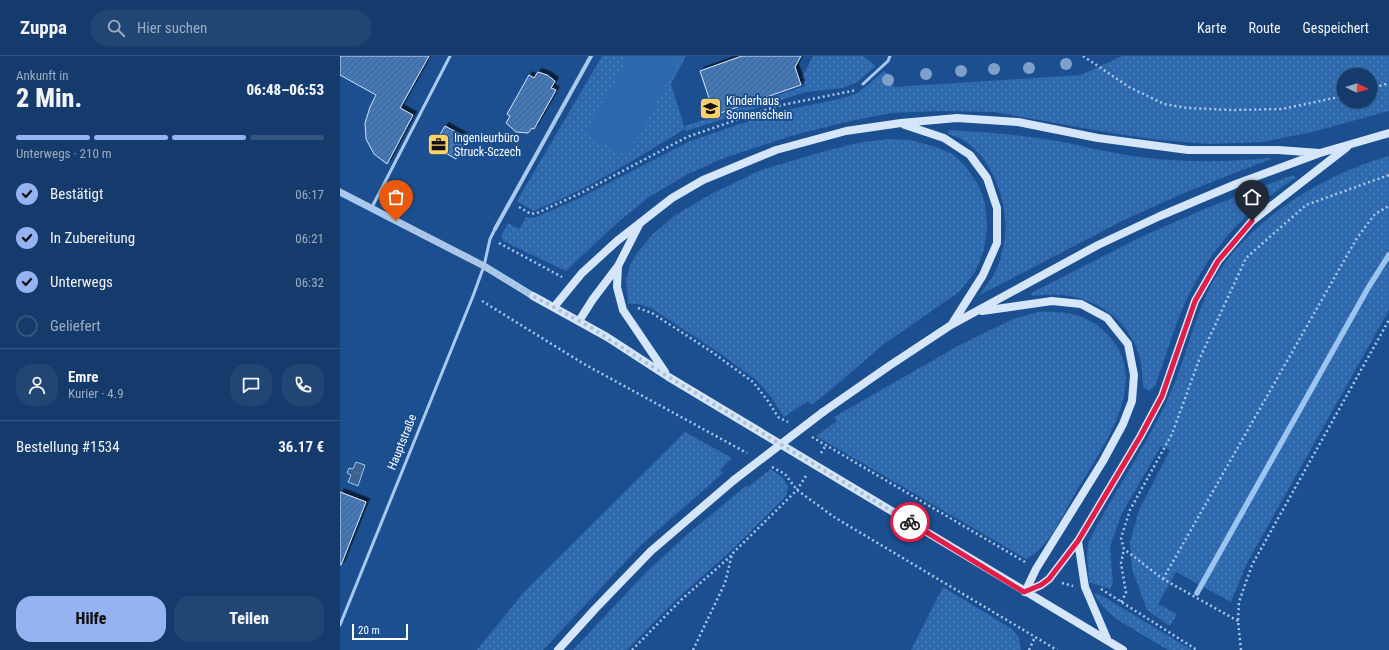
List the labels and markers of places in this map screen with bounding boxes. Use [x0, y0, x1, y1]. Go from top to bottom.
place label: Kinderhaus Sonnenschein [726, 94, 792, 122]
school or university icon: Kinderhaus Sonnenschein [698, 95, 724, 121]
place label: Ingenieurbüro Struck-Sczech [454, 131, 521, 159]
office icon: Ingenieurbüro Struck-Sczech [425, 132, 451, 158]
pin [379, 180, 413, 221]
pin [1235, 180, 1269, 221]

